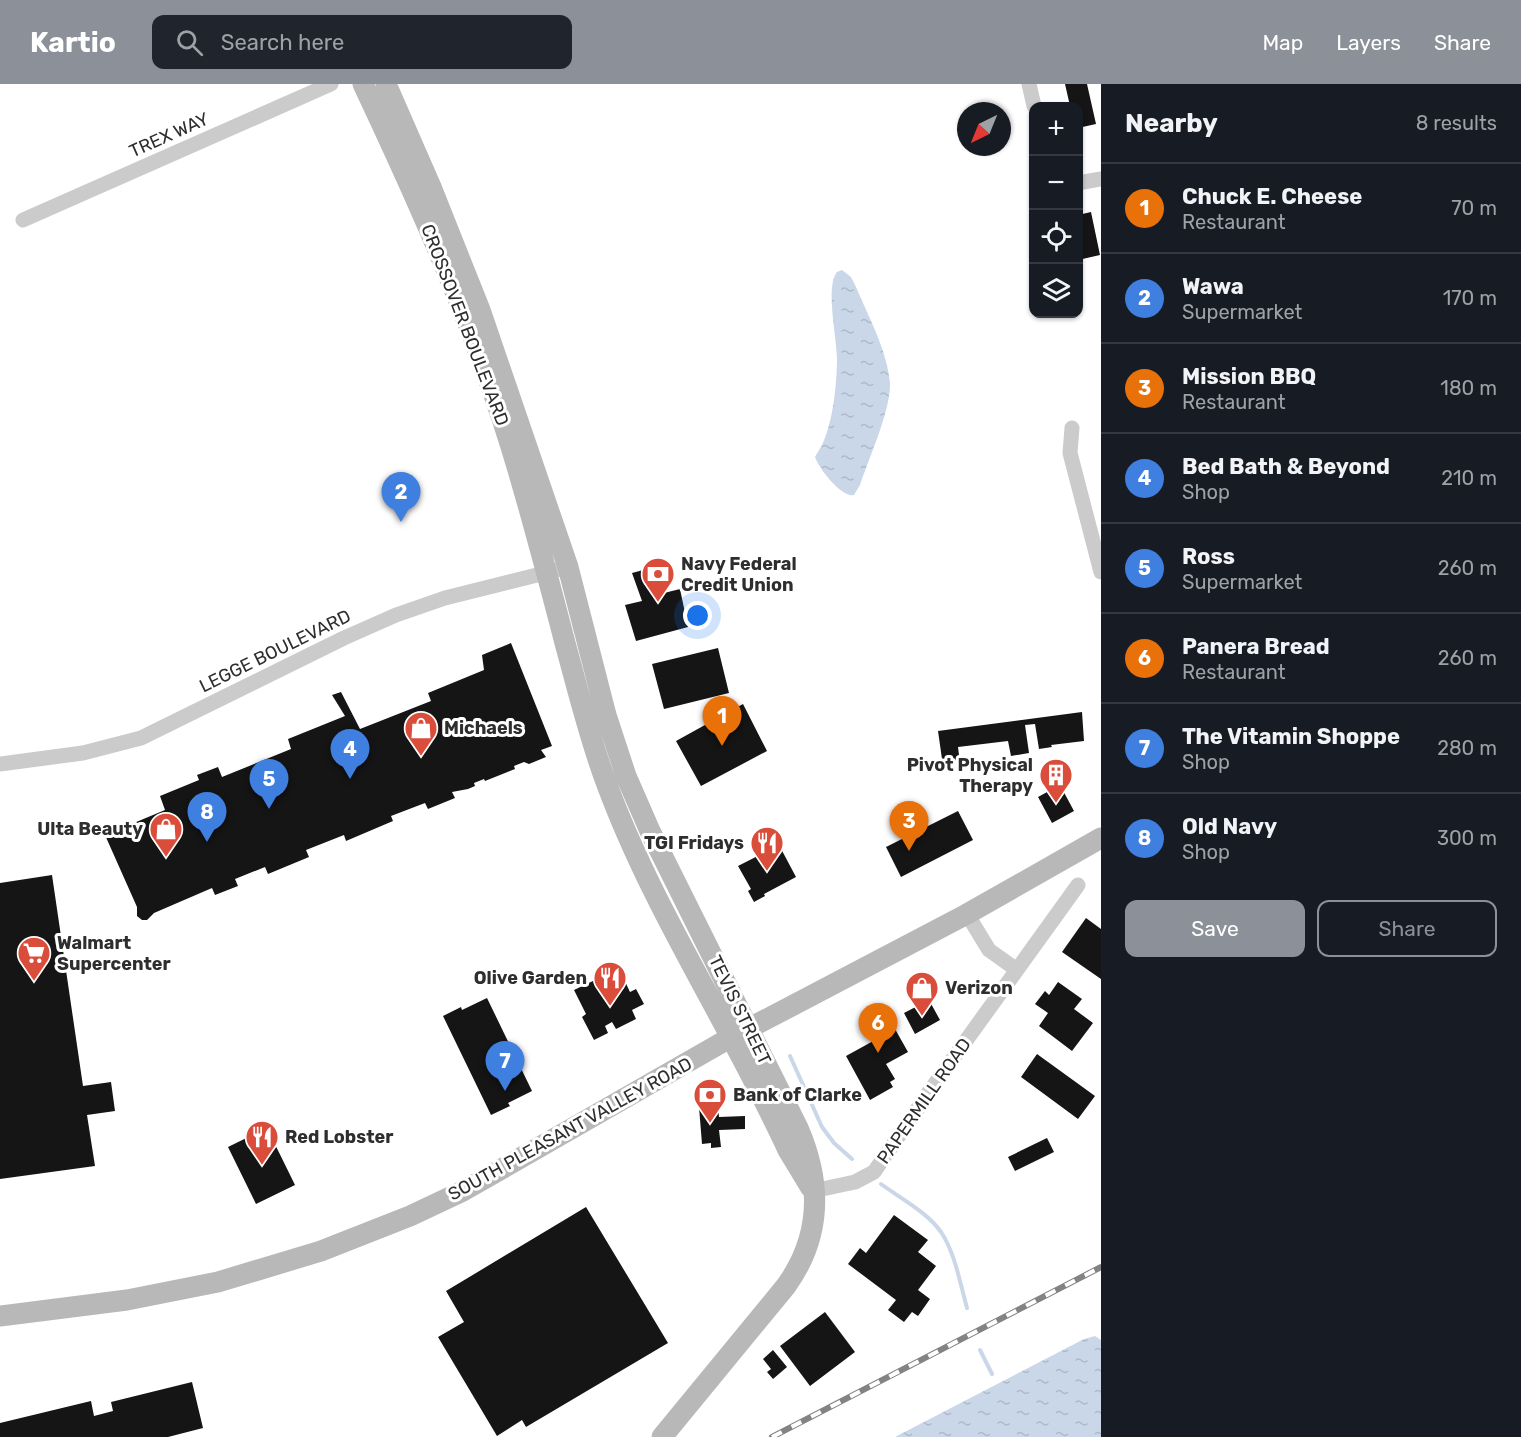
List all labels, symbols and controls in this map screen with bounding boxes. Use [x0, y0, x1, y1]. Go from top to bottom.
search box [152, 15, 572, 69]
text: Kartio [30, 26, 116, 59]
icon: search [173, 26, 206, 59]
text: Search here [221, 29, 344, 56]
text: Map [1262, 30, 1303, 55]
text: Layers [1336, 30, 1401, 55]
text: Share [1434, 30, 1491, 55]
north arrow [957, 102, 1011, 156]
map controls [1029, 102, 1083, 318]
button: + [1029, 102, 1083, 156]
street label: TREX WAY [126, 108, 213, 162]
text: Nearby [1125, 108, 1218, 139]
text: 8 results [1416, 111, 1497, 135]
button: − [1029, 156, 1083, 210]
text: Chuck E. Cheese [1182, 183, 1362, 210]
text: 1 [1140, 196, 1149, 220]
text: 70 m [1451, 196, 1497, 220]
button: locate [1029, 210, 1083, 264]
text: Restaurant [1182, 210, 1286, 234]
street label: CROSSOVER BOULEVARD [416, 221, 514, 429]
button: layers [1029, 264, 1083, 318]
text: Wawa [1182, 273, 1244, 300]
text: 2 [1138, 286, 1151, 310]
text: 170 m [1443, 286, 1497, 310]
text: Supermarket [1182, 300, 1302, 324]
text: Mission BBQ [1182, 363, 1316, 390]
text: 3 [1138, 376, 1151, 400]
text: 180 m [1440, 376, 1497, 400]
text: Restaurant [1182, 390, 1286, 414]
text: Bed Bath & Beyond [1182, 453, 1390, 480]
text: 4 [1138, 466, 1151, 490]
text: 210 m [1441, 466, 1497, 490]
pin: 2 [382, 472, 420, 522]
text: Shop [1182, 480, 1230, 504]
text: Ross [1182, 543, 1235, 570]
place label: Navy Federal Credit Union [681, 553, 797, 596]
bank icon: Navy Federal Credit Union [640, 556, 676, 603]
text: 5 [1138, 556, 1151, 580]
text: 260 m [1438, 556, 1497, 580]
text: Supermarket [1182, 570, 1302, 594]
your location [683, 601, 712, 630]
street label: LEGGE BOULEVARD [196, 605, 354, 697]
text: Panera Bread [1182, 633, 1330, 660]
text: 6 [1138, 646, 1151, 670]
text: 260 m [1438, 646, 1497, 670]
text: Restaurant [1182, 660, 1286, 684]
pin: 1 [702, 696, 742, 746]
shop icon: Michaels [403, 710, 439, 757]
place label: Michaels [444, 717, 523, 739]
text: The Vitamin Shoppe [1182, 723, 1400, 750]
pin: 4 [330, 730, 370, 779]
text: 7 [1139, 736, 1150, 760]
text: 280 m [1437, 736, 1497, 760]
text: Shop [1182, 750, 1230, 774]
place label: Pivot Physical Therapy [907, 754, 1033, 797]
building icon: Pivot Physical Therapy [1038, 757, 1074, 804]
pin: 5 [250, 760, 288, 809]
pin: 8 [188, 792, 226, 842]
pin: 3 [890, 802, 928, 851]
shop icon: Ulta Beauty [148, 811, 184, 858]
text: Old Navy [1182, 813, 1277, 840]
place label: Ulta Beauty [37, 818, 143, 840]
restaurant icon: TGI Fridays [749, 825, 785, 872]
text: 8 [1138, 826, 1151, 850]
text: 300 m [1437, 826, 1497, 850]
place label: TGI Fridays [644, 832, 744, 854]
text: Shop [1182, 840, 1230, 864]
button: Save [1125, 900, 1305, 957]
button: Share [1317, 900, 1497, 957]
place label: Walmart Supercenter [57, 932, 171, 975]
supermarket icon: Walmart Supercenter [16, 935, 52, 982]
street label: TEVIS STREET [704, 952, 776, 1068]
restaurant icon: Olive Garden [592, 960, 628, 1007]
place label: Olive Garden [474, 967, 587, 989]
shop icon: Verizon [904, 970, 940, 1017]
place label: Verizon [945, 977, 1013, 999]
pin: 6 [858, 1004, 898, 1053]
street label: PAPERMILL ROAD [872, 1034, 976, 1168]
pin: 7 [486, 1042, 524, 1091]
street label: SOUTH PLEASANT VALLEY ROAD [444, 1053, 696, 1205]
bank icon: Bank of Clarke [692, 1077, 728, 1124]
place label: Bank of Clarke [733, 1084, 862, 1106]
restaurant icon: Red Lobster [244, 1119, 280, 1166]
place label: Red Lobster [285, 1126, 393, 1148]

